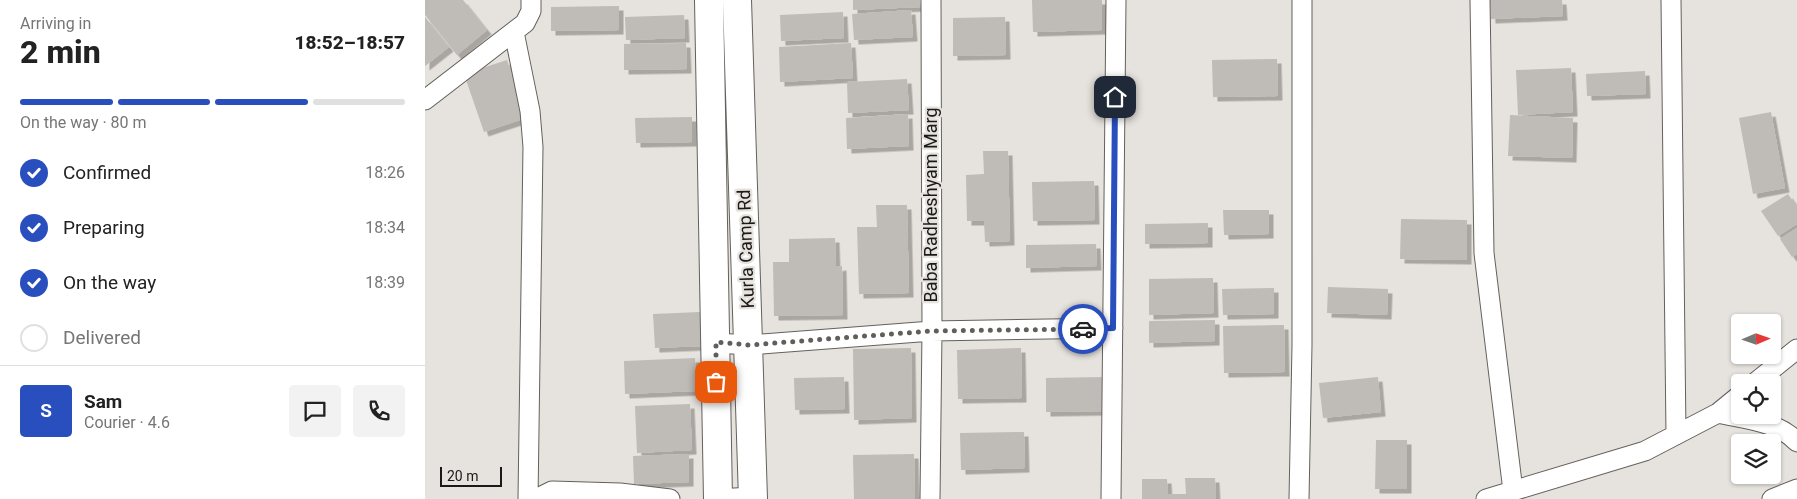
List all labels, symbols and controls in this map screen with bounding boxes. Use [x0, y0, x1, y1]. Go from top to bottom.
text: Arriving in [20, 14, 91, 33]
text: 18:52–18:57 [294, 31, 405, 54]
text: 2 min [20, 33, 101, 71]
pin [1094, 76, 1136, 118]
icon: home [1101, 83, 1129, 111]
street label: Baba Radheshyam Marg [920, 107, 941, 303]
text: On the way · 80 m [20, 113, 147, 132]
icon: check [20, 159, 48, 187]
text: Confirmed [63, 161, 151, 184]
text: 18:26 [365, 163, 405, 182]
street label: Kurla Camp Rd [733, 189, 758, 309]
icon: check [20, 214, 48, 242]
text: Preparing [63, 216, 145, 239]
text: 18:34 [365, 218, 405, 237]
icon: check [20, 269, 48, 297]
text: On the way [63, 271, 156, 294]
text: 18:39 [365, 273, 405, 292]
courier [1058, 304, 1108, 354]
north arrow [1731, 314, 1781, 364]
map controls [1731, 314, 1781, 484]
icon: car [1069, 315, 1097, 343]
text: Delivered [63, 326, 141, 349]
pin [695, 361, 737, 403]
icon: bag [702, 368, 730, 396]
button: locate [1731, 374, 1781, 424]
button: chat [289, 385, 341, 437]
button: phone [353, 385, 405, 437]
text: Sam [84, 390, 122, 413]
text: S [40, 399, 52, 422]
text: Courier · 4.6 [84, 413, 170, 432]
button: layers [1731, 434, 1781, 484]
scale bar [440, 464, 503, 487]
text: 20 m [447, 468, 479, 484]

